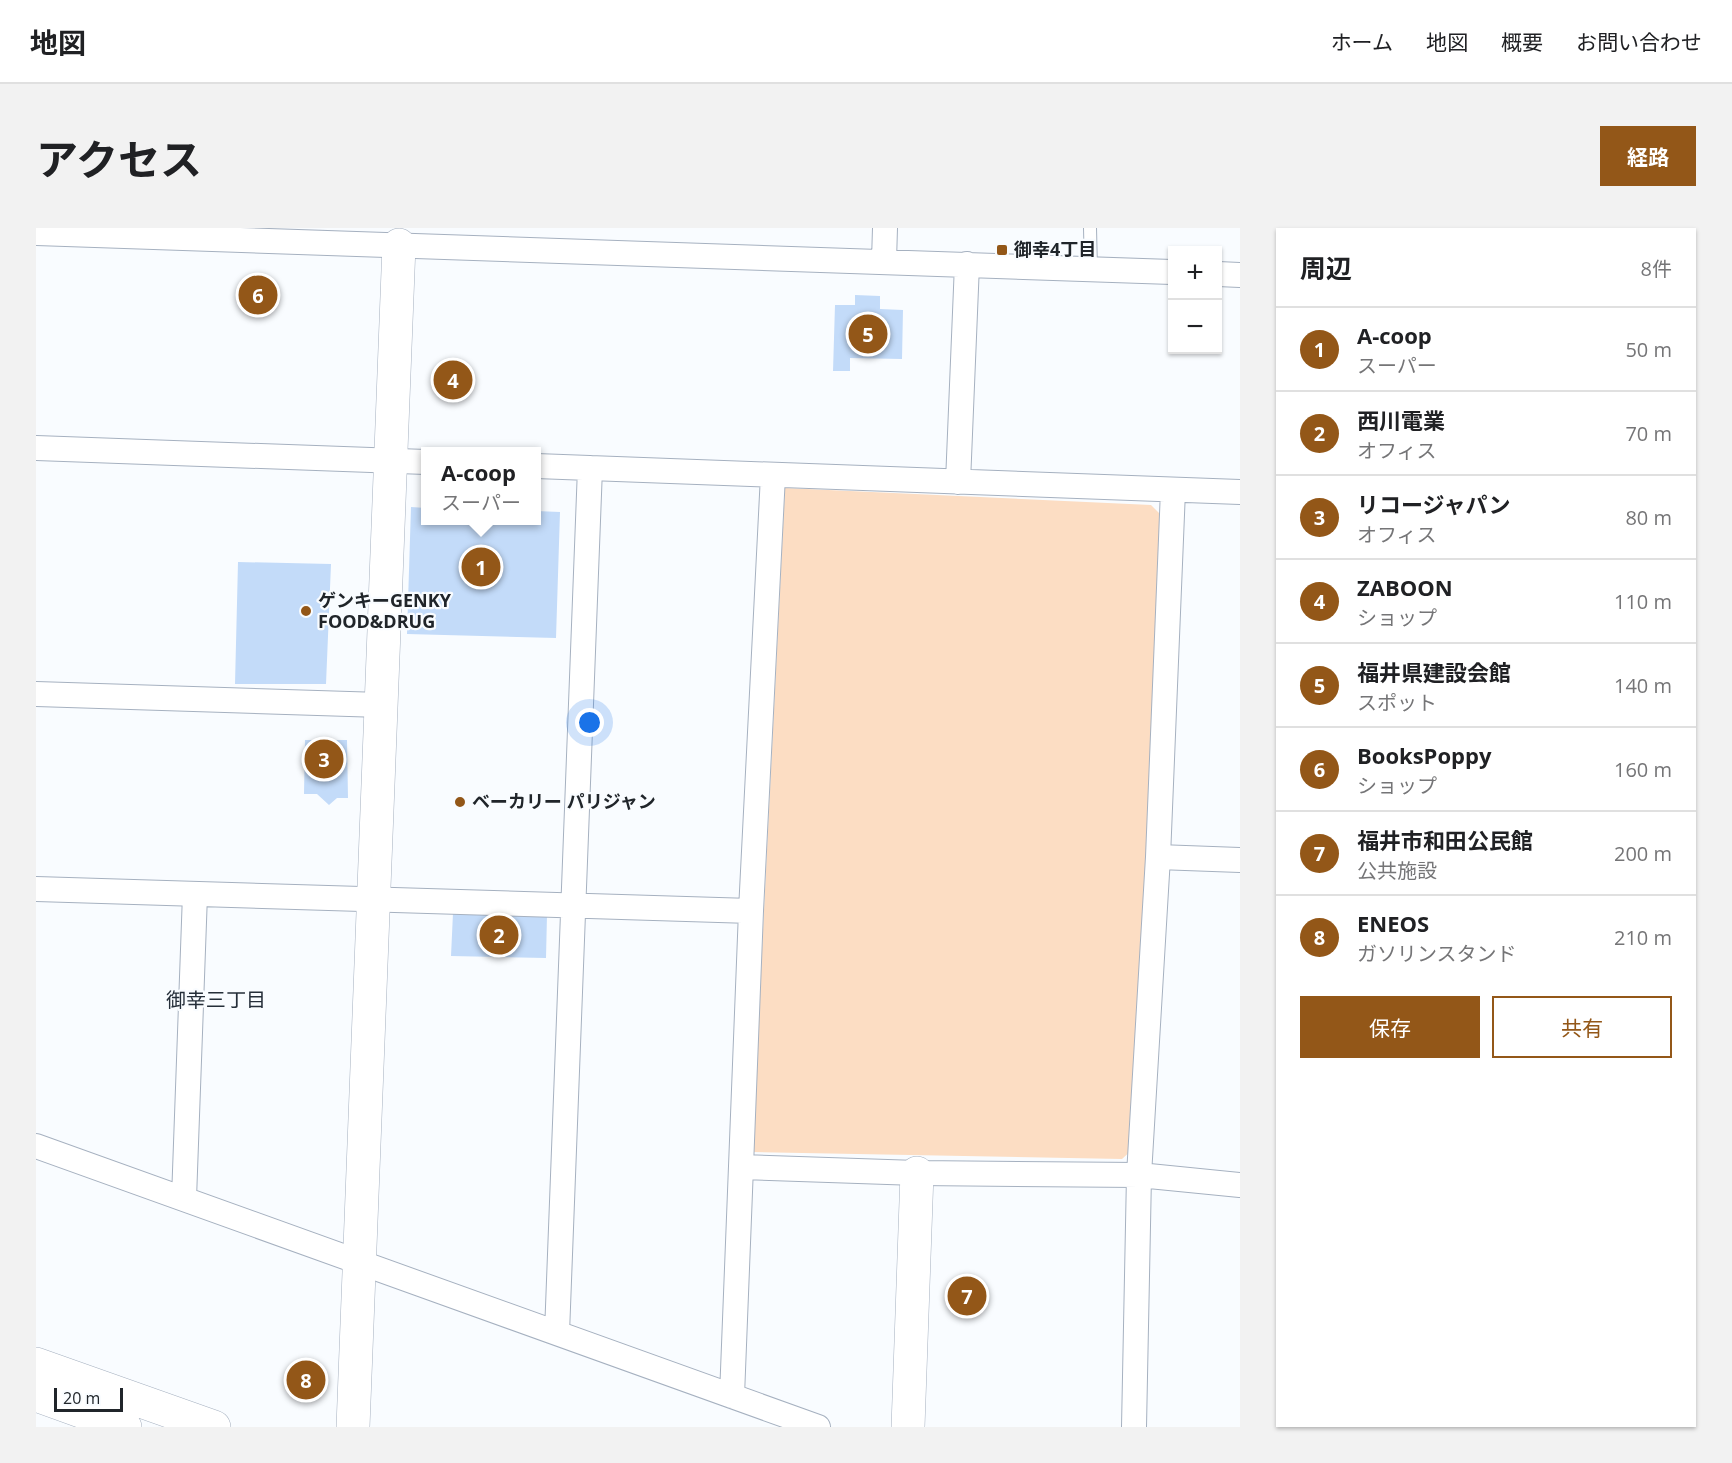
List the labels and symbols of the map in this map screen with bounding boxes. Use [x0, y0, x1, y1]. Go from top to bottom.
place label: 御幸4丁目 [1013, 237, 1096, 261]
marker: 御幸4丁目 [995, 243, 1009, 257]
pin: 6 [238, 272, 278, 318]
pin: 5 [848, 312, 888, 356]
pin: 4 [434, 358, 472, 402]
pin: 1 [462, 544, 500, 590]
place label: ゲンキーGENKY FOOD&DRUG [318, 588, 452, 633]
marker: ゲンキーGENKY FOOD&DRUG [299, 604, 313, 618]
your location [575, 708, 604, 737]
pin: 3 [304, 736, 344, 782]
place label: ベーカリー パリジャン [472, 789, 656, 813]
marker: ベーカリー パリジャン [453, 795, 467, 809]
pin: 2 [480, 912, 518, 958]
district label: 御幸三丁目 [166, 986, 266, 1013]
pin: 7 [948, 1274, 986, 1318]
pin: 8 [286, 1358, 326, 1402]
scale bar [54, 1385, 123, 1412]

